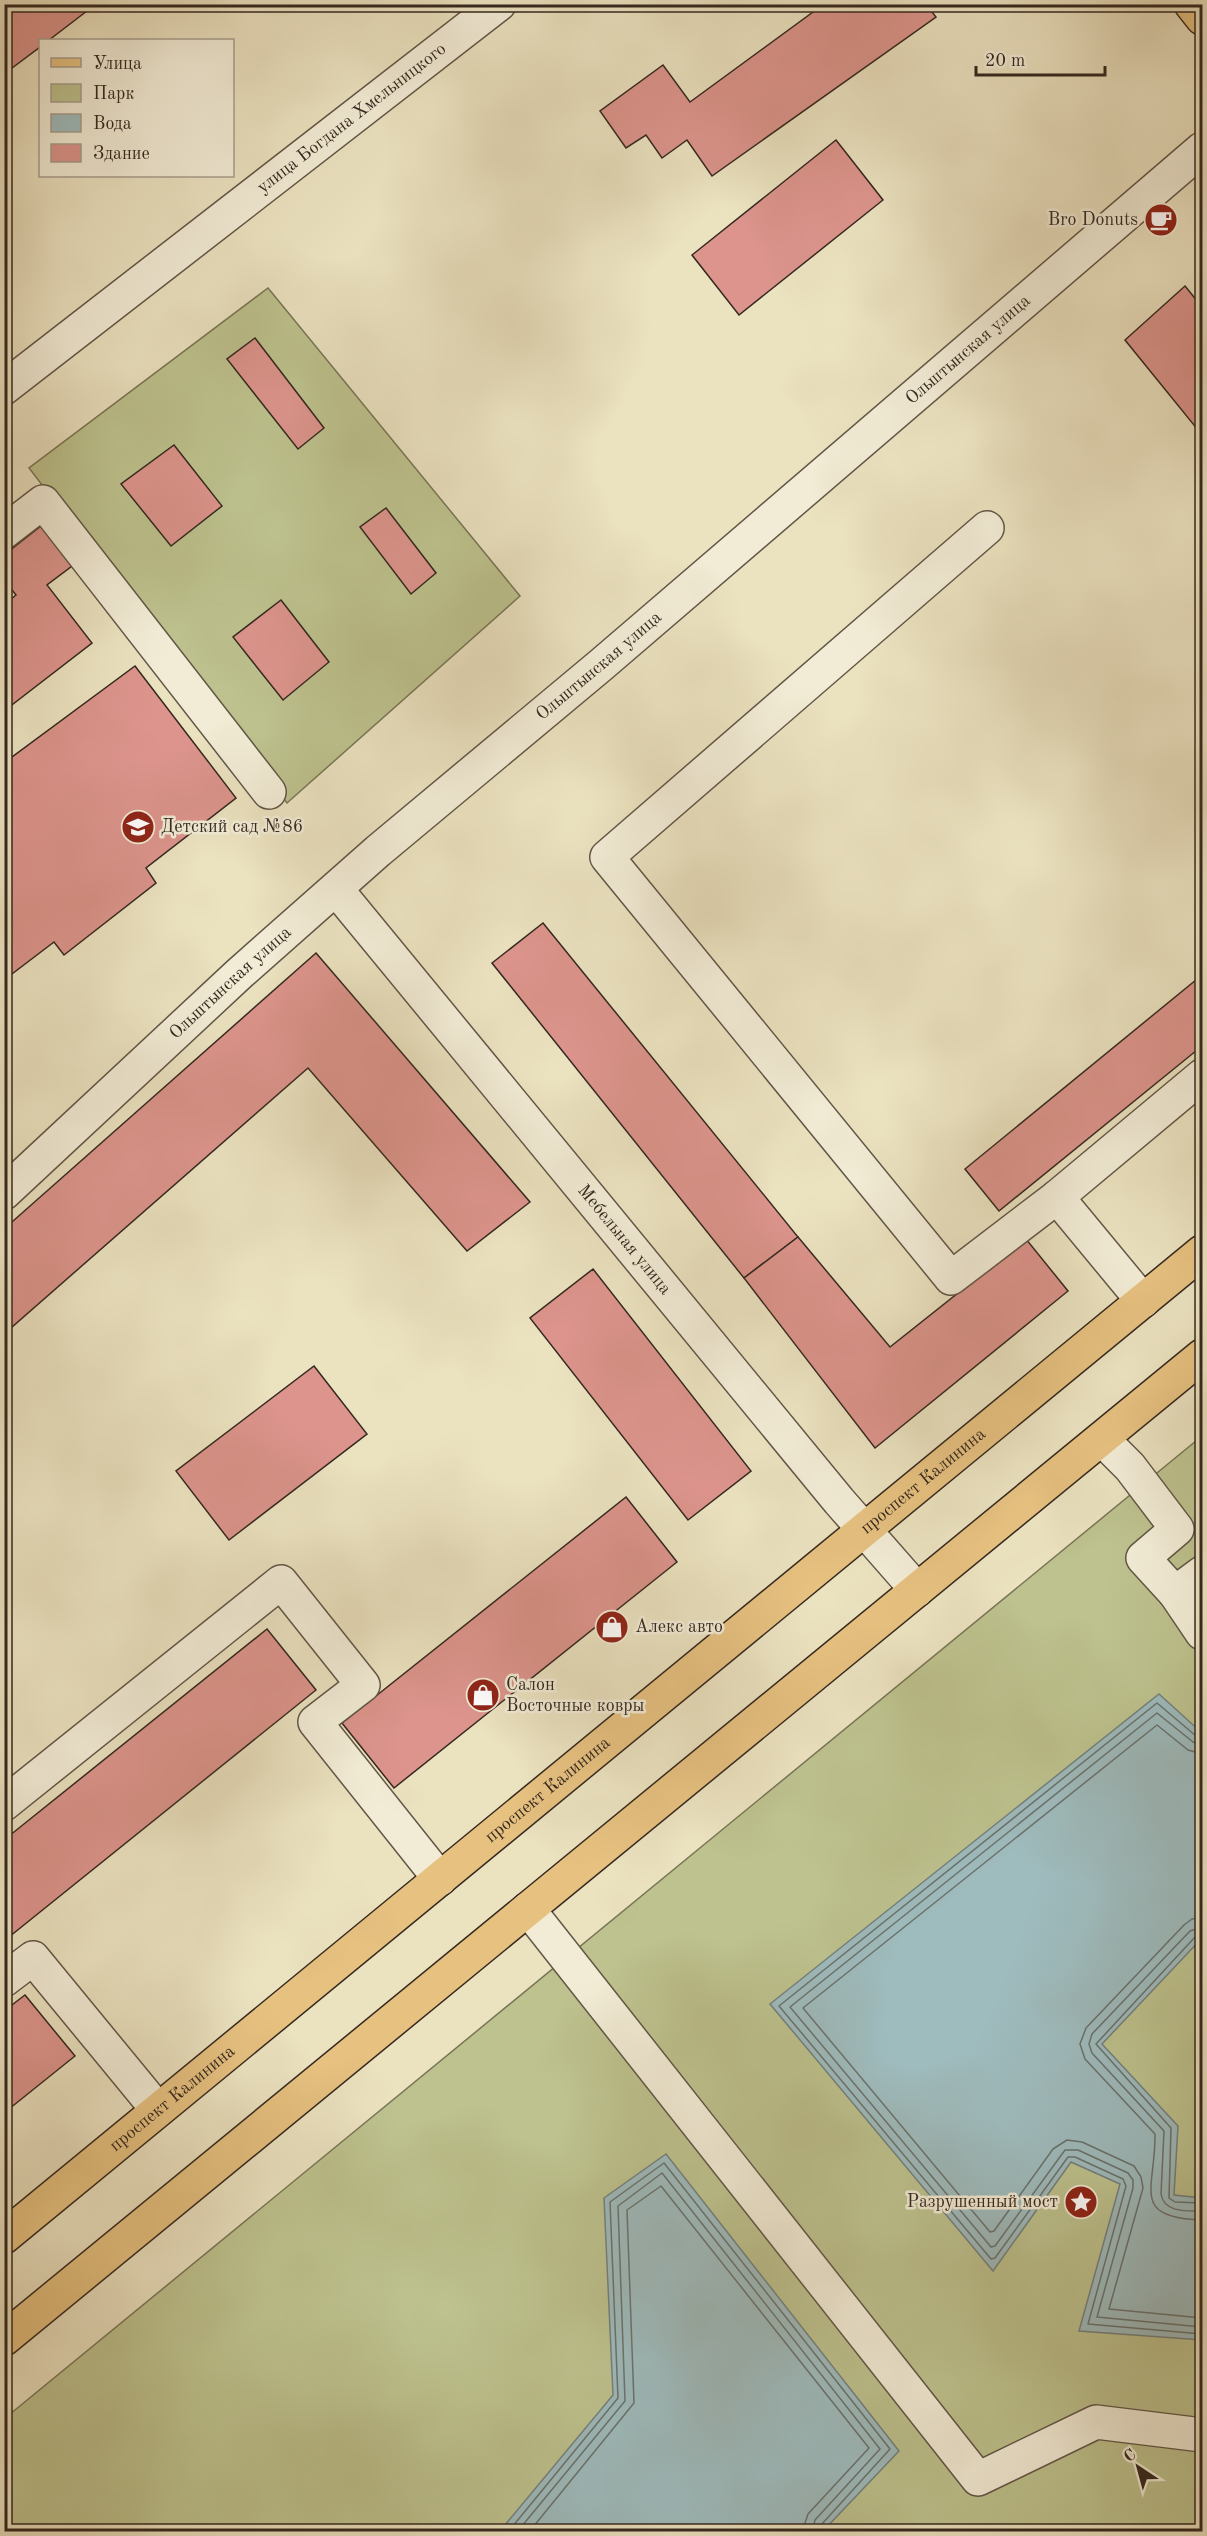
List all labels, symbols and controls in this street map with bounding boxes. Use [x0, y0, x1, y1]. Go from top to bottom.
legend [39, 39, 234, 177]
scale bar [976, 39, 1105, 77]
street label: улица Богдана Хмельницкого [254, 40, 449, 197]
text: 20 m [985, 52, 1025, 70]
text: Улица [93, 55, 142, 73]
text: Парк [93, 85, 134, 103]
text: Вода [93, 115, 132, 133]
text: Здание [93, 145, 150, 163]
cafe icon: Bro Donuts [1143, 202, 1179, 238]
place label: Bro Donuts [1048, 211, 1138, 229]
street label: Ольштынская улица [902, 292, 1034, 408]
street label: Ольштынская улица [533, 608, 665, 724]
school or university icon: Детский сад №86 [120, 809, 156, 845]
place label: Детский сад №86 [161, 818, 303, 836]
street label: Ольштынская улица [166, 923, 295, 1043]
street label: Мебельная улица [574, 1181, 675, 1298]
street label: проспект Калинина [857, 1425, 989, 1538]
shop icon: Алекс авто [594, 1609, 630, 1645]
place label: Алекс авто [635, 1618, 723, 1636]
place label: Салон Восточные ковры [506, 1676, 645, 1715]
shop icon: Салон Восточные ковры [465, 1677, 501, 1713]
street label: проспект Калинина [482, 1733, 614, 1846]
street label: проспект Калинина [106, 2042, 238, 2155]
place icon: Разрушенный мост [1063, 2184, 1099, 2220]
place label: Разрушенный мост [907, 2193, 1058, 2211]
north arrow [1108, 2437, 1168, 2497]
text: С [1121, 2447, 1139, 2466]

